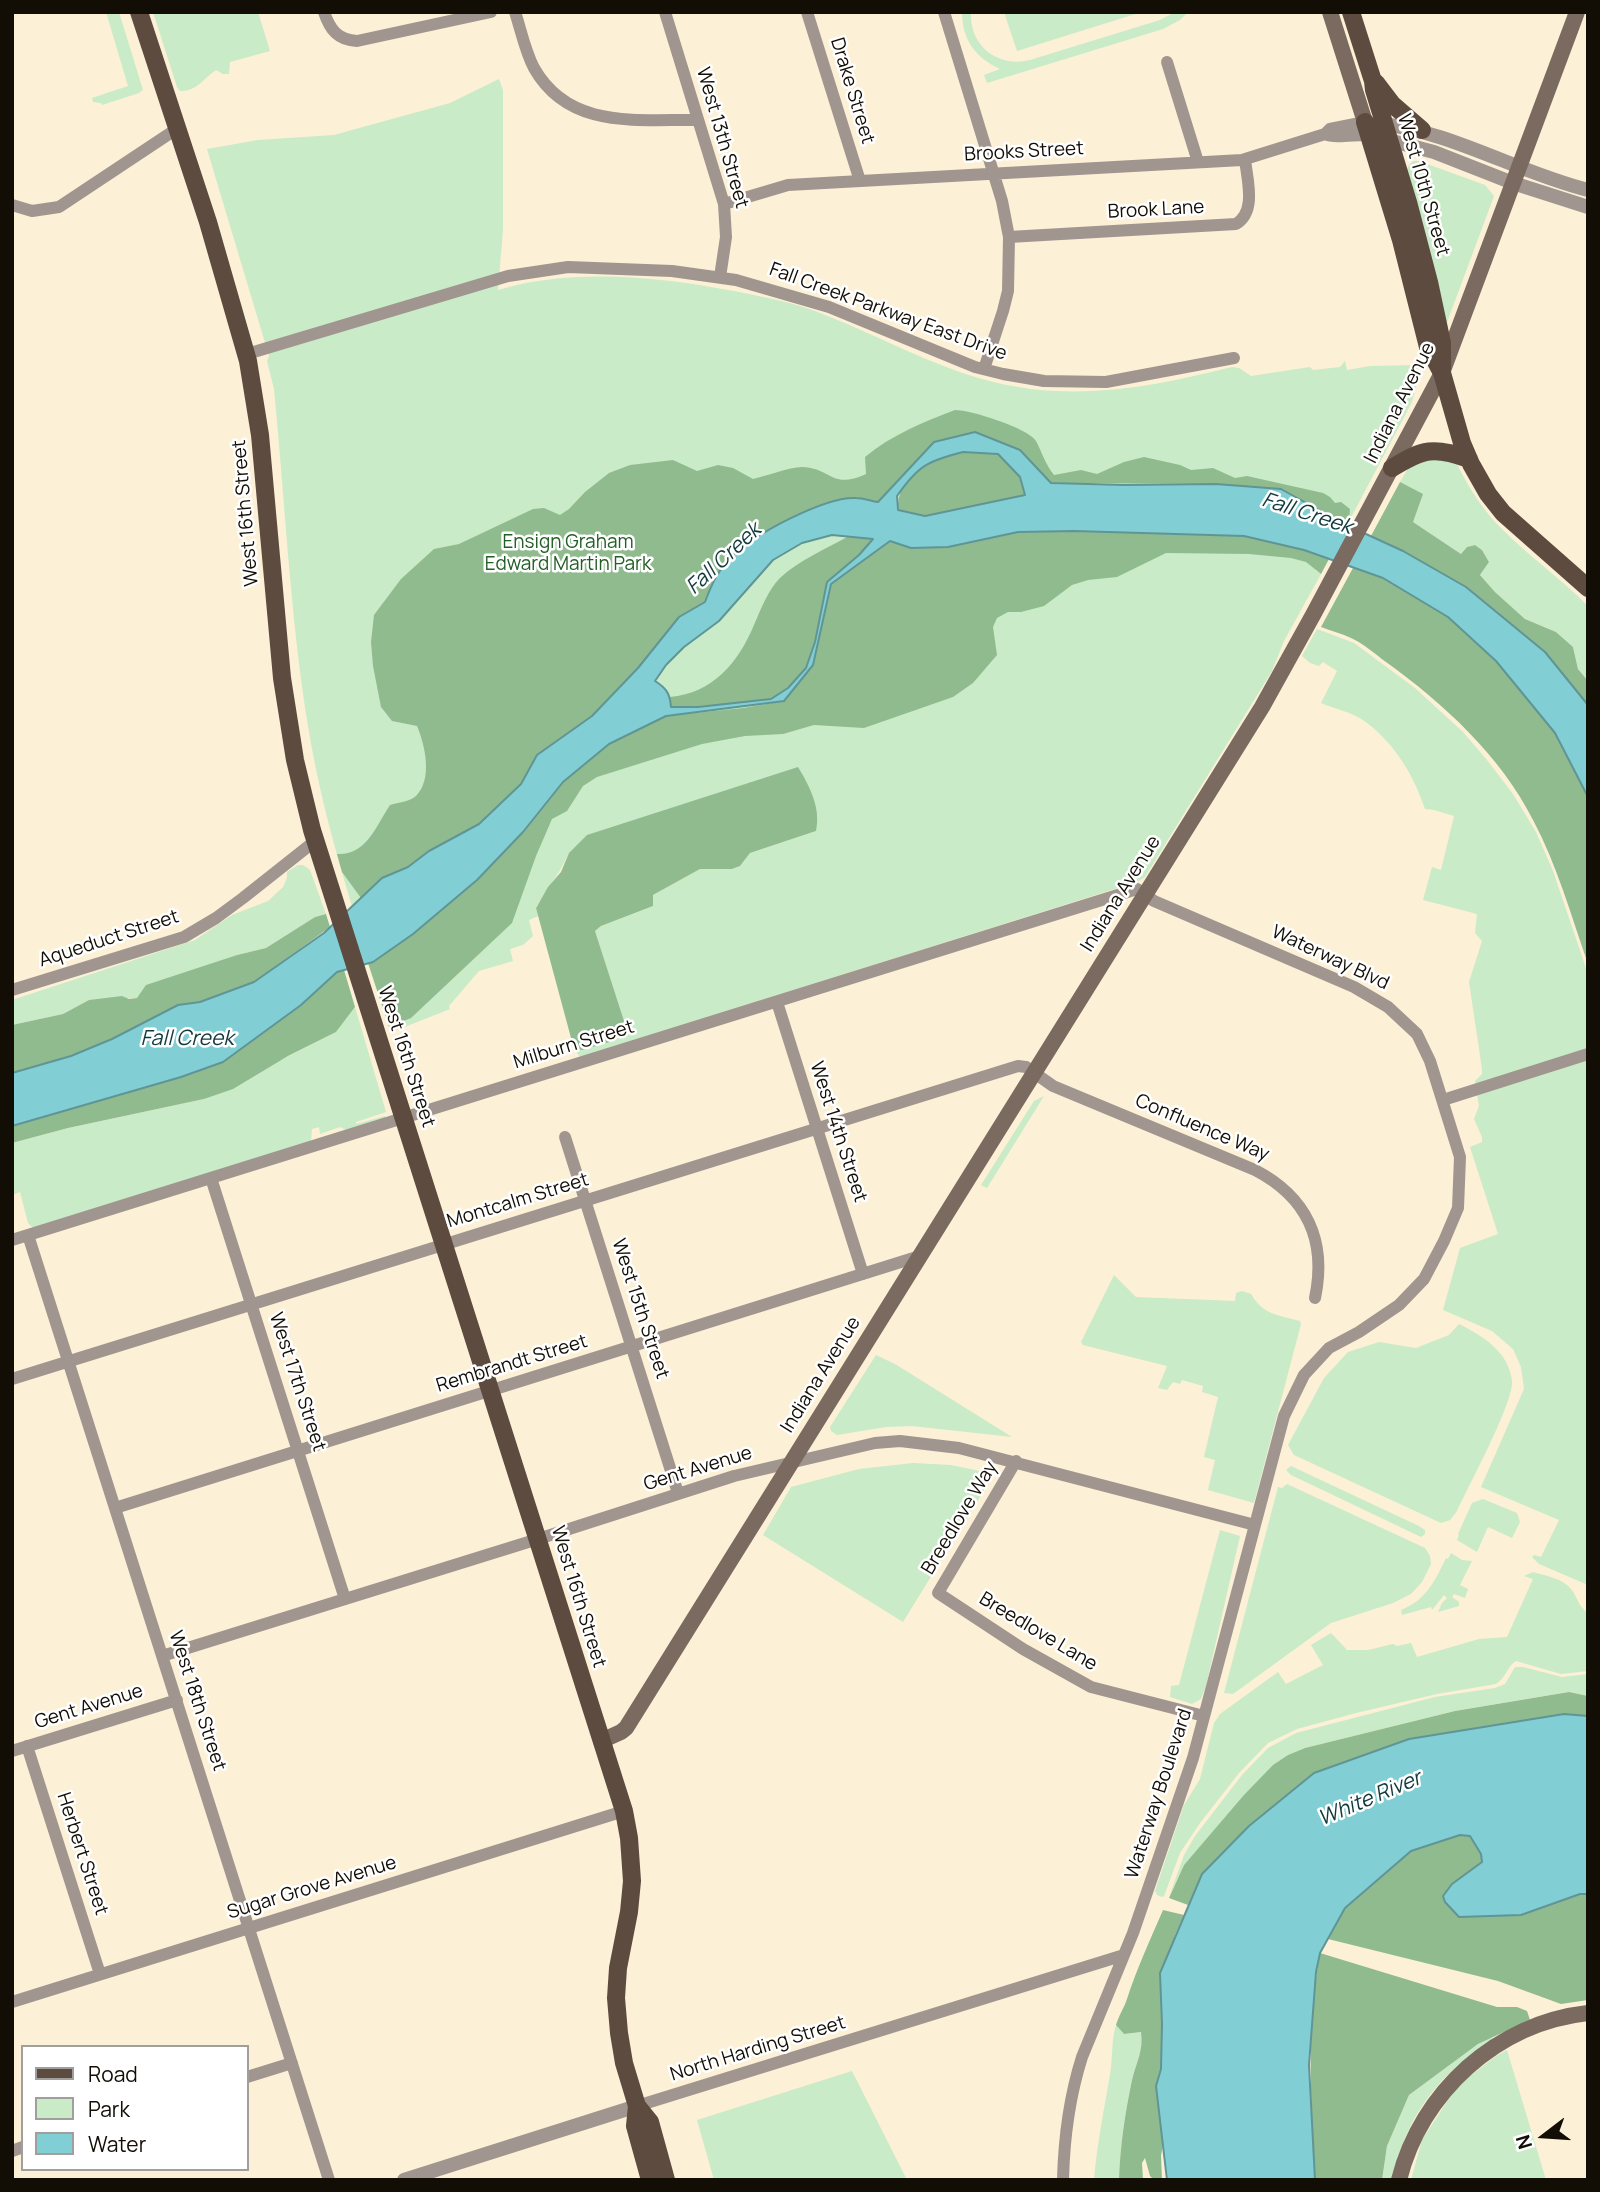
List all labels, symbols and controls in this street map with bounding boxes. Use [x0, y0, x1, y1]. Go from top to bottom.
street label: Drake Street [825, 35, 879, 147]
street label: West 13th Street [691, 65, 753, 211]
street label: West 10th Street [1392, 111, 1454, 259]
street label: Brooks Street [964, 137, 1084, 167]
street label: Brook Lane [1107, 196, 1205, 224]
street label: Fall Creek Parkway East Drive [766, 258, 1010, 366]
street label: Indiana Avenue [1360, 339, 1440, 467]
street label: West 16th Street [228, 439, 264, 587]
water label: Fall Creek [1259, 488, 1355, 540]
water label: Fall Creek [681, 518, 767, 600]
park label: Ensign Graham Edward Martin Park [485, 532, 651, 576]
street label: Indiana Avenue [1076, 832, 1166, 956]
street label: Aqueduct Street [36, 906, 182, 972]
street label: Waterway Blvd [1268, 921, 1392, 995]
street label: West 16th Street [372, 984, 440, 1130]
street label: Milburn Street [511, 1016, 637, 1074]
water label: Fall Creek [140, 1026, 234, 1052]
street label: West 14th Street [805, 1059, 871, 1205]
street label: Confluence Way [1132, 1089, 1272, 1167]
street label: Montcalm Street [444, 1169, 592, 1233]
street label: West 15th Street [607, 1236, 673, 1382]
street label: West 17th Street [264, 1310, 330, 1454]
street label: Indiana Avenue [776, 1313, 866, 1437]
street label: Rembrandt Street [434, 1330, 590, 1398]
street label: Gent Avenue [641, 1442, 755, 1496]
street label: Breedlove Way [917, 1457, 1003, 1579]
street label: West 16th Street [546, 1523, 610, 1671]
street label: Breedlove Lane [975, 1588, 1101, 1676]
street label: West 18th Street [164, 1628, 230, 1774]
street label: Gent Avenue [32, 1680, 146, 1734]
street label: Waterway Boulevard [1121, 1706, 1197, 1882]
water label: White River [1315, 1766, 1425, 1832]
street label: Herbert Street [51, 1790, 113, 1918]
street label: Sugar Grove Avenue [225, 1851, 399, 1925]
street label: North Harding Street [668, 2012, 848, 2086]
legend [21, 2045, 248, 2171]
text: Road [88, 2060, 138, 2088]
text: Park [88, 2095, 130, 2123]
north arrow [1509, 2101, 1579, 2171]
text: Water [88, 2130, 146, 2158]
text: N [1509, 2132, 1538, 2152]

